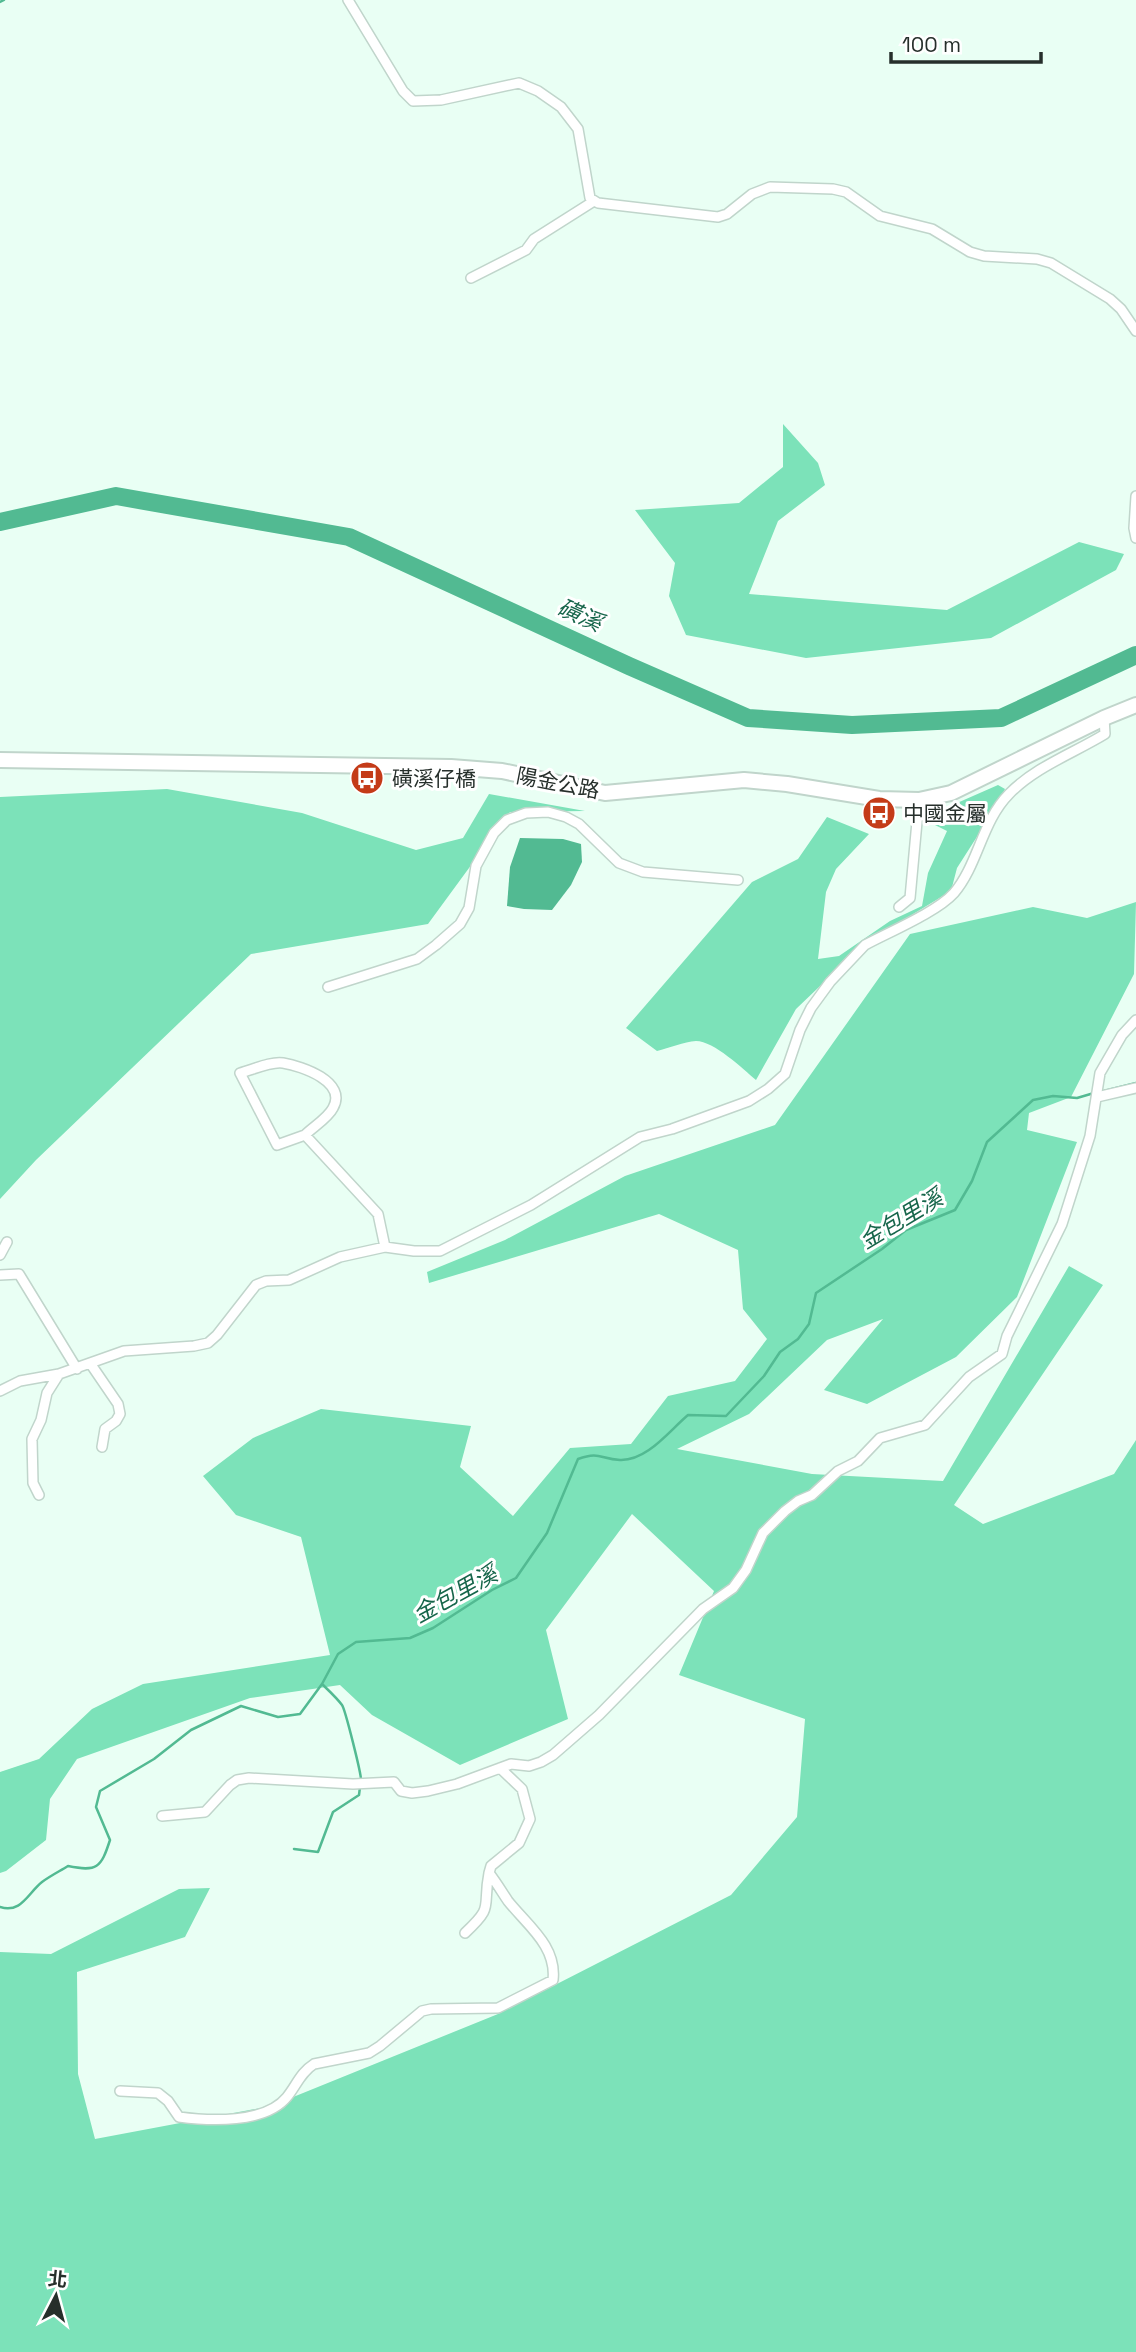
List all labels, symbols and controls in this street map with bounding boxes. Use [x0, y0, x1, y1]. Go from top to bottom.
scale bar [891, 21, 1042, 65]
text: 100 m [902, 31, 961, 58]
water label: 磺溪 [553, 592, 610, 639]
bus stop icon: 磺溪仔橋 [348, 759, 386, 797]
street label: 陽金公路 [514, 762, 602, 804]
place label: 磺溪仔橋 [392, 765, 476, 792]
bus stop icon: 中國金屬 [860, 794, 898, 832]
place label: 中國金屬 [903, 800, 987, 827]
water label: 金包里溪 [854, 1181, 951, 1256]
water label: 金包里溪 [407, 1557, 505, 1629]
north arrow [21, 2261, 91, 2331]
text: 北 [47, 2266, 68, 2293]

